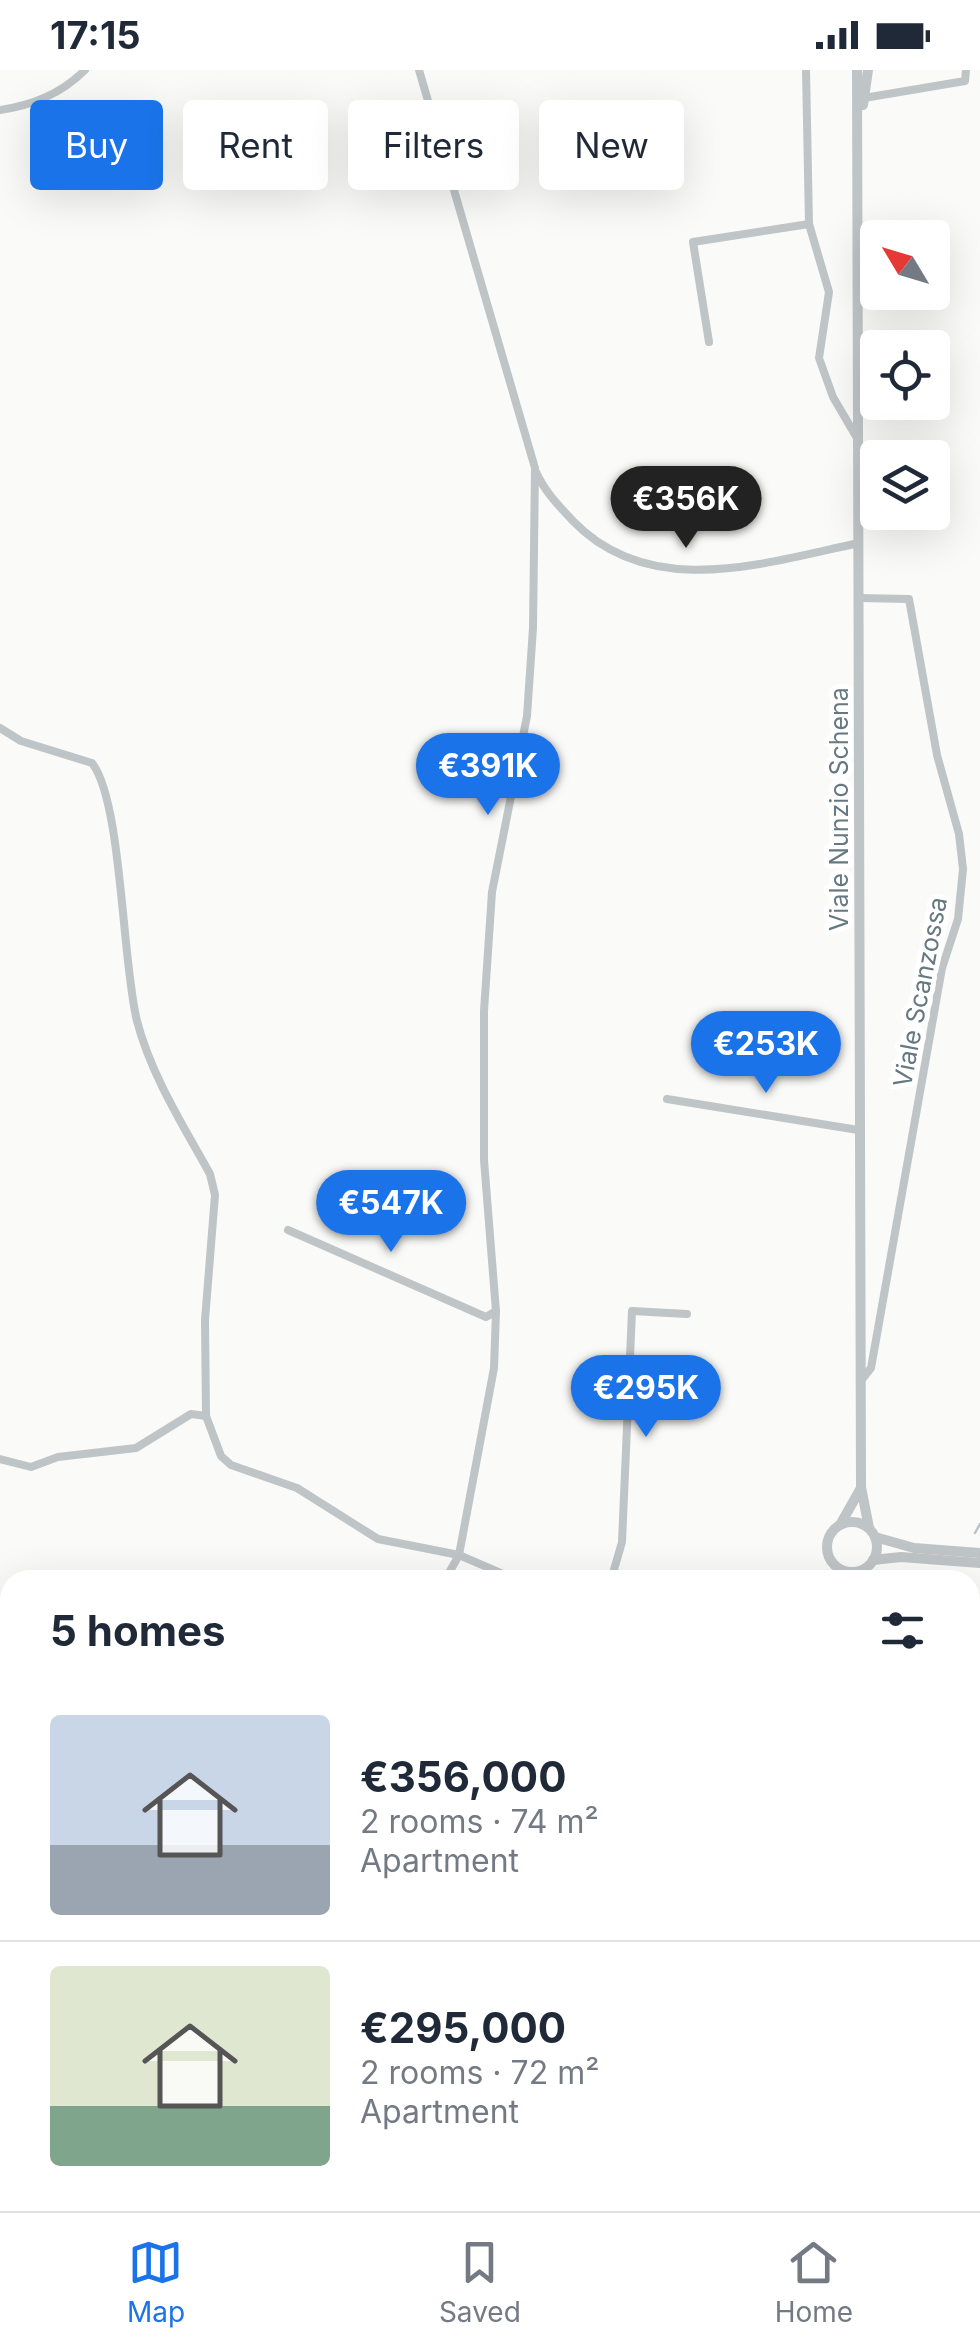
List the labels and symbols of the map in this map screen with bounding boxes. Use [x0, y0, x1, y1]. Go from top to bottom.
north arrow [860, 220, 950, 310]
pin: €356K [616, 466, 756, 551]
street label: Viale Nunzio Schena [824, 687, 854, 931]
pin: €391K [418, 733, 558, 818]
street label: Viale Scanzossa [887, 894, 953, 1090]
pin: €253K [696, 1011, 836, 1096]
pin: €547K [321, 1170, 461, 1255]
pin: €295K [576, 1355, 716, 1440]

